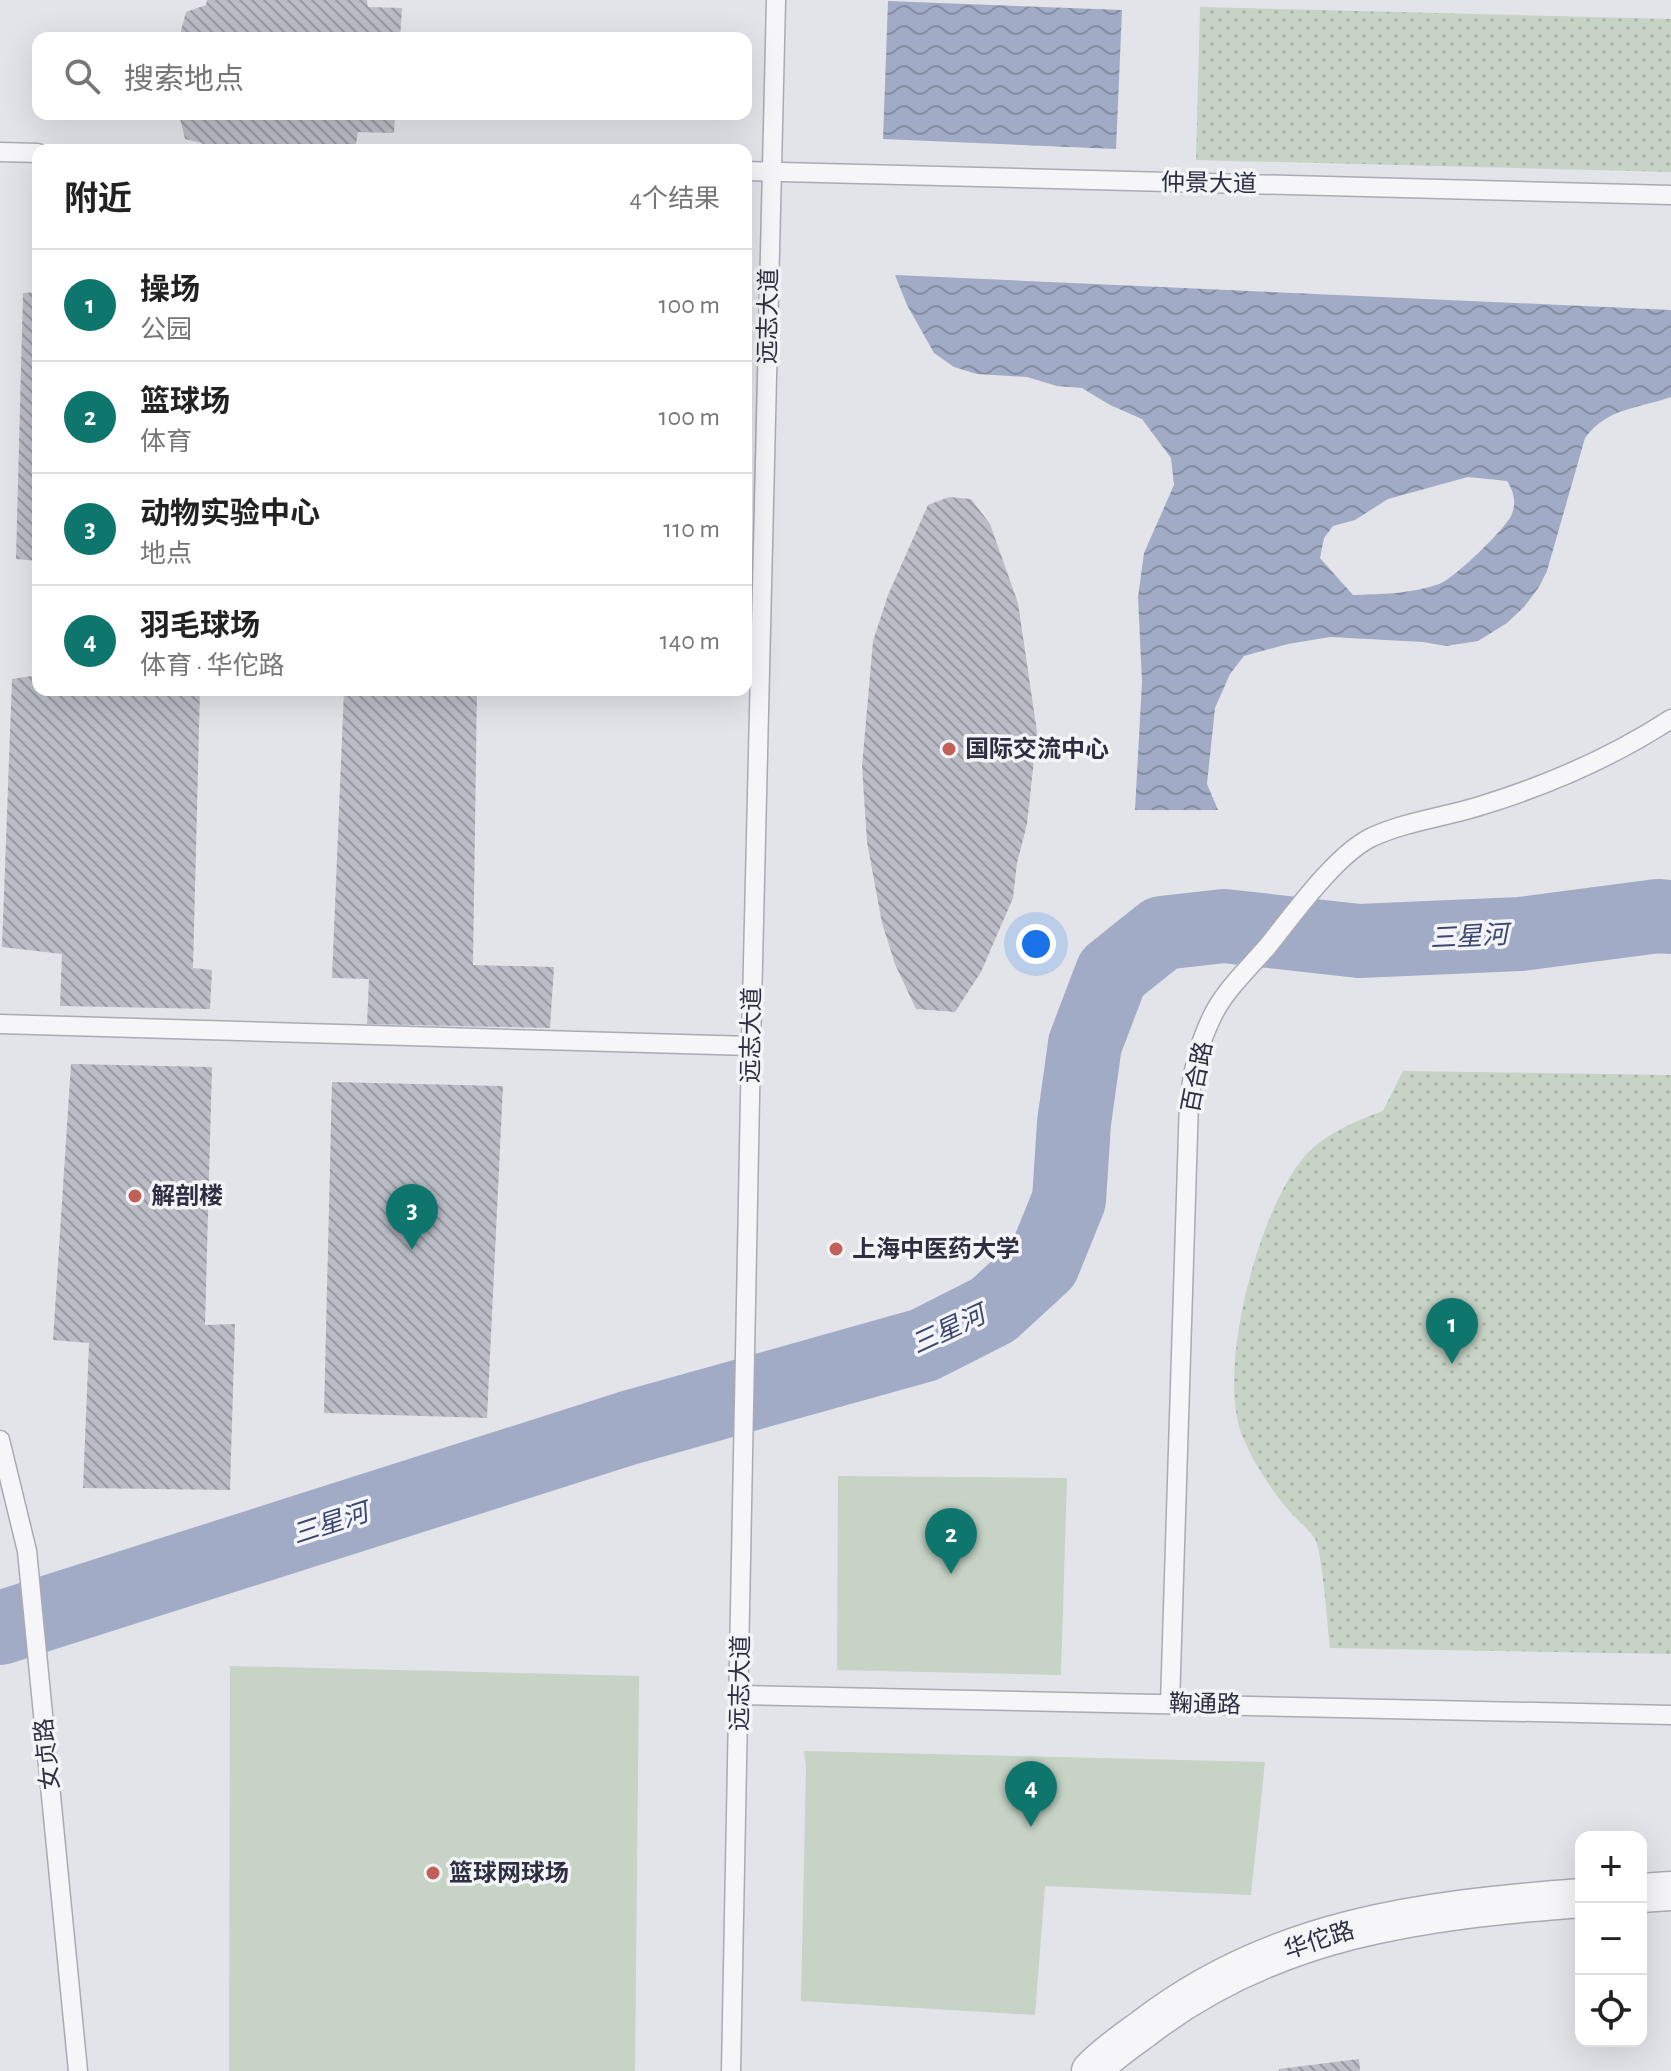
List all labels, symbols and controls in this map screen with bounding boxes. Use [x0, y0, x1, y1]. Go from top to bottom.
search box [32, 32, 752, 120]
icon: search [60, 54, 104, 98]
text: 搜索地点 [124, 65, 244, 95]
street label: 仲景大道 [1161, 169, 1257, 197]
text: 附近 [64, 183, 132, 217]
text: 4个结果 [629, 186, 720, 212]
street label: 远志大道 [754, 268, 782, 364]
text: 操场 [140, 275, 200, 305]
text: 1 [85, 292, 95, 318]
text: 100 m [659, 292, 720, 318]
text: 公园 [140, 317, 192, 343]
text: 篮球场 [140, 387, 230, 417]
text: 2 [84, 404, 96, 430]
text: 100 m [659, 404, 720, 430]
text: 体育 [140, 429, 192, 455]
text: 动物实验中心 [140, 499, 320, 529]
text: 3 [84, 516, 96, 542]
text: 110 m [663, 516, 720, 542]
text: 地点 [140, 541, 192, 567]
text: 羽毛球场 [140, 611, 260, 641]
text: 4 [83, 628, 97, 654]
text: 140 m [660, 628, 720, 654]
text: 体育 · 华佗路 [140, 653, 285, 679]
place label: 国际交流中心 [965, 736, 1109, 762]
marker: 国际交流中心 [940, 740, 958, 758]
water label: 三星河 [1429, 921, 1514, 952]
your location [1016, 924, 1056, 964]
street label: 远志大道 [737, 987, 765, 1083]
street label: 百合路 [1177, 1039, 1217, 1115]
place label: 解剖楼 [151, 1183, 223, 1209]
pin: 3 [386, 1184, 438, 1250]
marker: 解剖楼 [126, 1187, 144, 1205]
place label: 上海中医药大学 [852, 1236, 1020, 1262]
marker: 上海中医药大学 [827, 1240, 845, 1258]
pin: 1 [1426, 1298, 1478, 1364]
water label: 三星河 [907, 1299, 994, 1358]
water label: 三星河 [289, 1497, 376, 1548]
pin: 2 [925, 1508, 977, 1574]
street label: 远志大道 [726, 1635, 754, 1731]
street label: 鞠通路 [1169, 1690, 1241, 1718]
street label: 女贞路 [30, 1717, 64, 1791]
pin: 4 [1005, 1761, 1057, 1827]
map controls [1575, 1831, 1647, 2047]
button: + [1575, 1831, 1647, 1903]
place label: 篮球网球场 [449, 1860, 569, 1886]
marker: 篮球网球场 [424, 1864, 442, 1882]
button: − [1575, 1903, 1647, 1975]
street label: 华佗路 [1281, 1917, 1357, 1963]
button: locate [1575, 1975, 1647, 2047]

